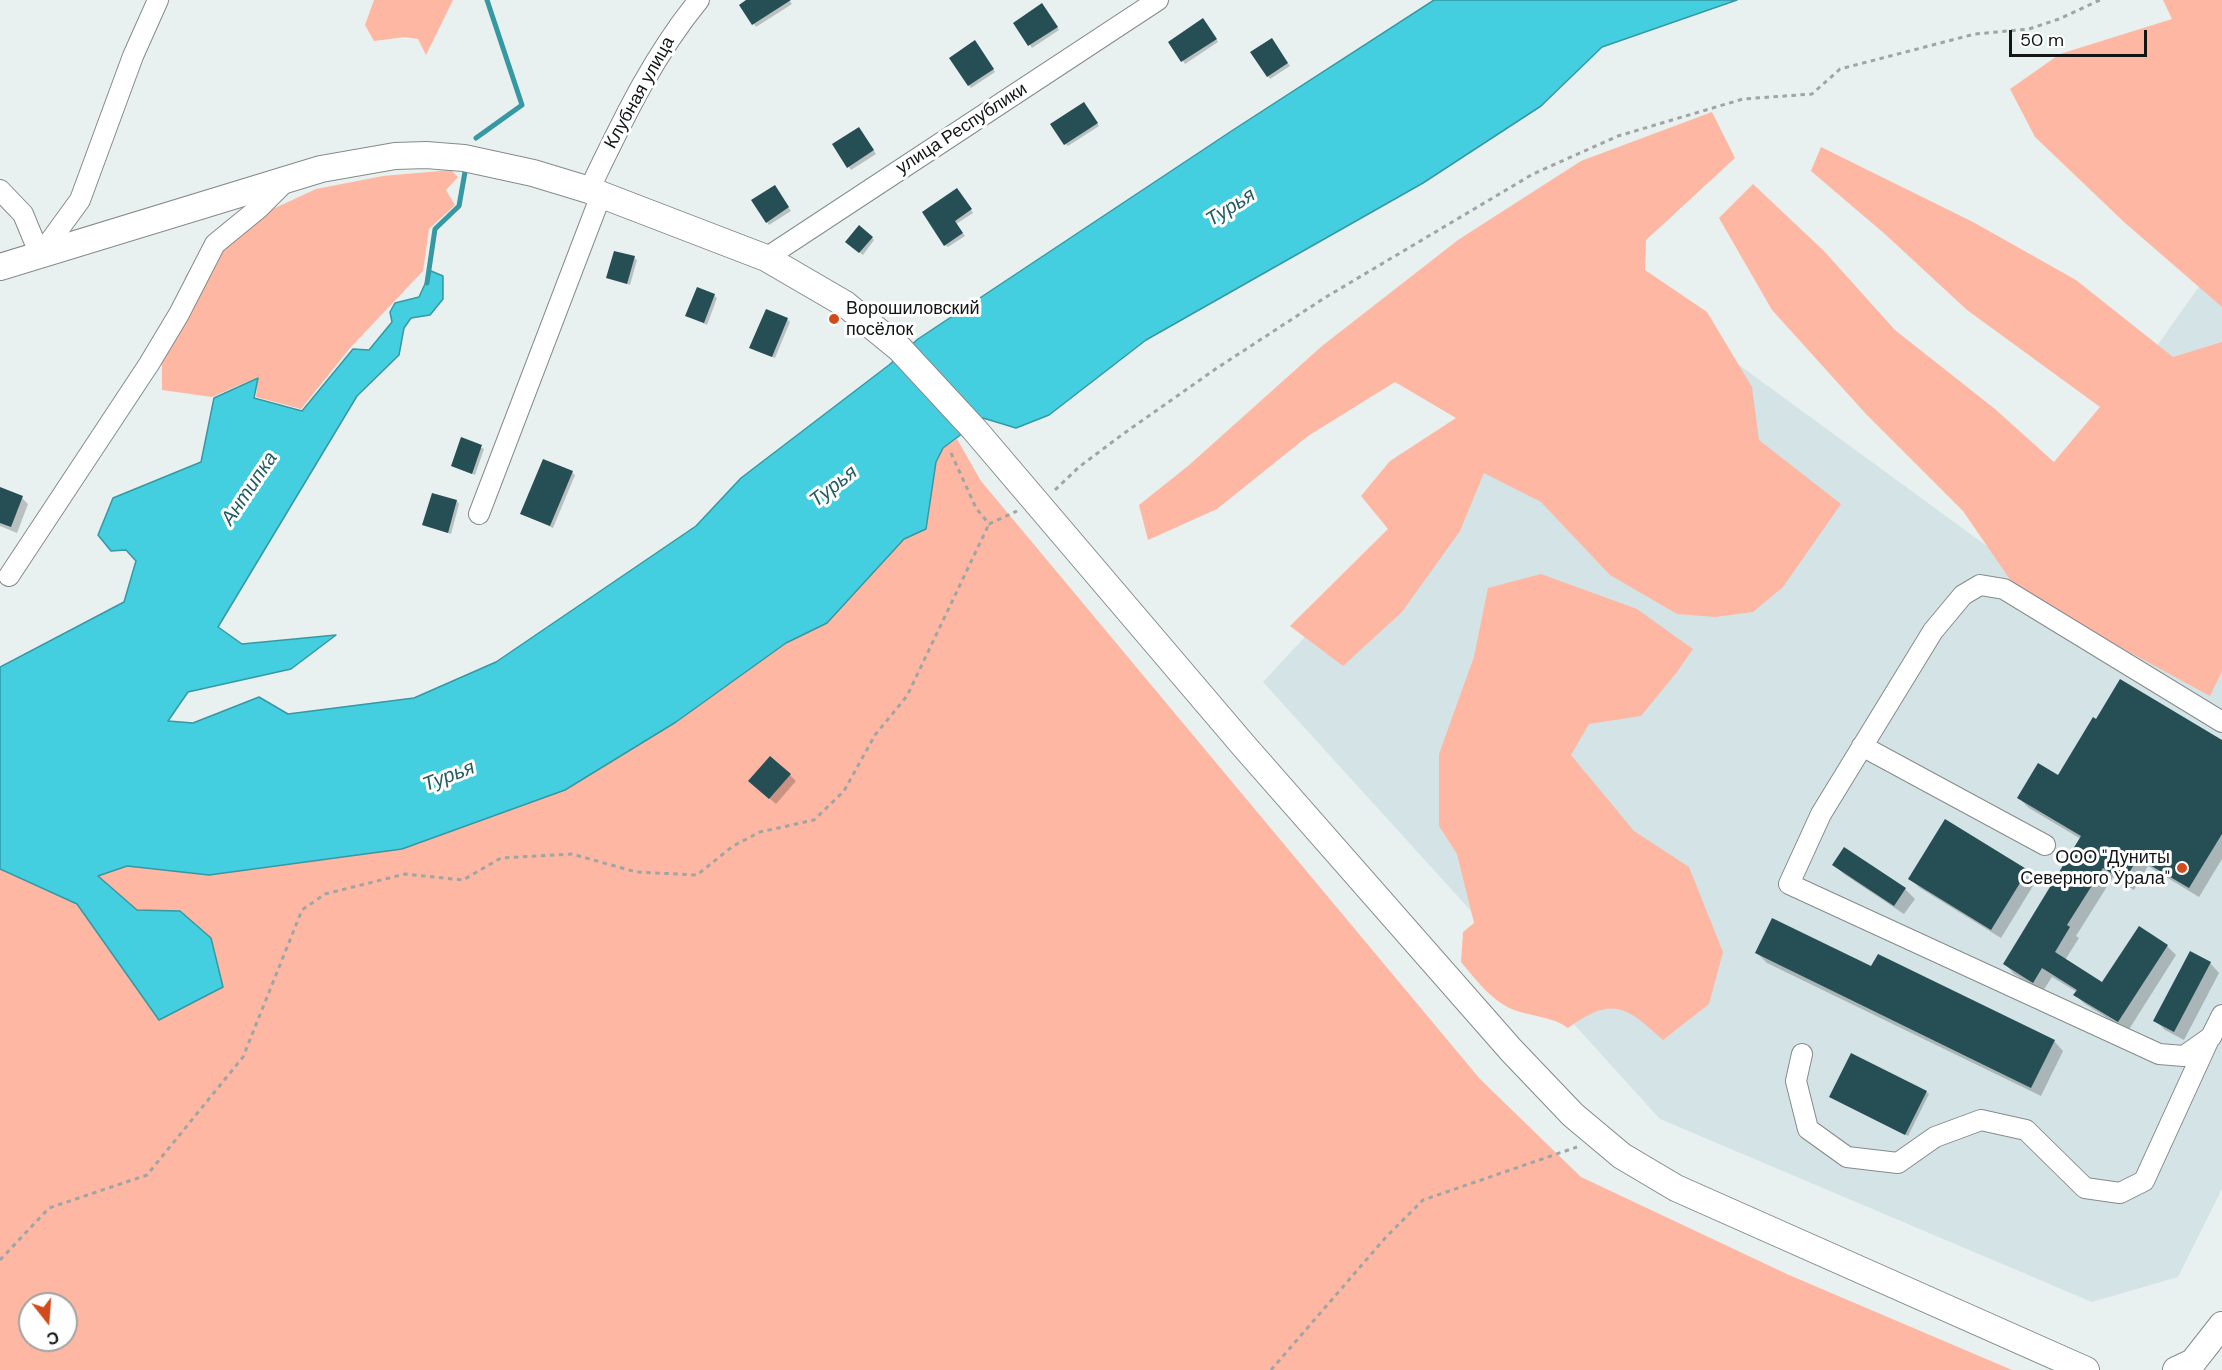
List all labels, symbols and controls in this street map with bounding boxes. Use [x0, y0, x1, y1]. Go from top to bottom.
scale bar [2012, 18, 2150, 56]
text: 50 m [2020, 28, 2064, 52]
street label: Клубная улица [600, 33, 680, 153]
street label: улица Республики [893, 79, 1031, 179]
water label: Турья [1202, 184, 1260, 232]
place label: Ворошиловский посёлок [846, 298, 980, 340]
marker: Ворошиловский посёлок [827, 312, 841, 326]
water label: Антипка [217, 448, 283, 530]
water label: Турья [805, 461, 863, 513]
water label: Турья [420, 756, 478, 798]
place label: ООО "Дуниты Северного Урала" [2020, 847, 2170, 890]
marker: ООО "Дуниты Северного Урала" [2175, 861, 2189, 875]
north arrow [18, 1292, 78, 1352]
text: С [44, 1326, 61, 1350]

